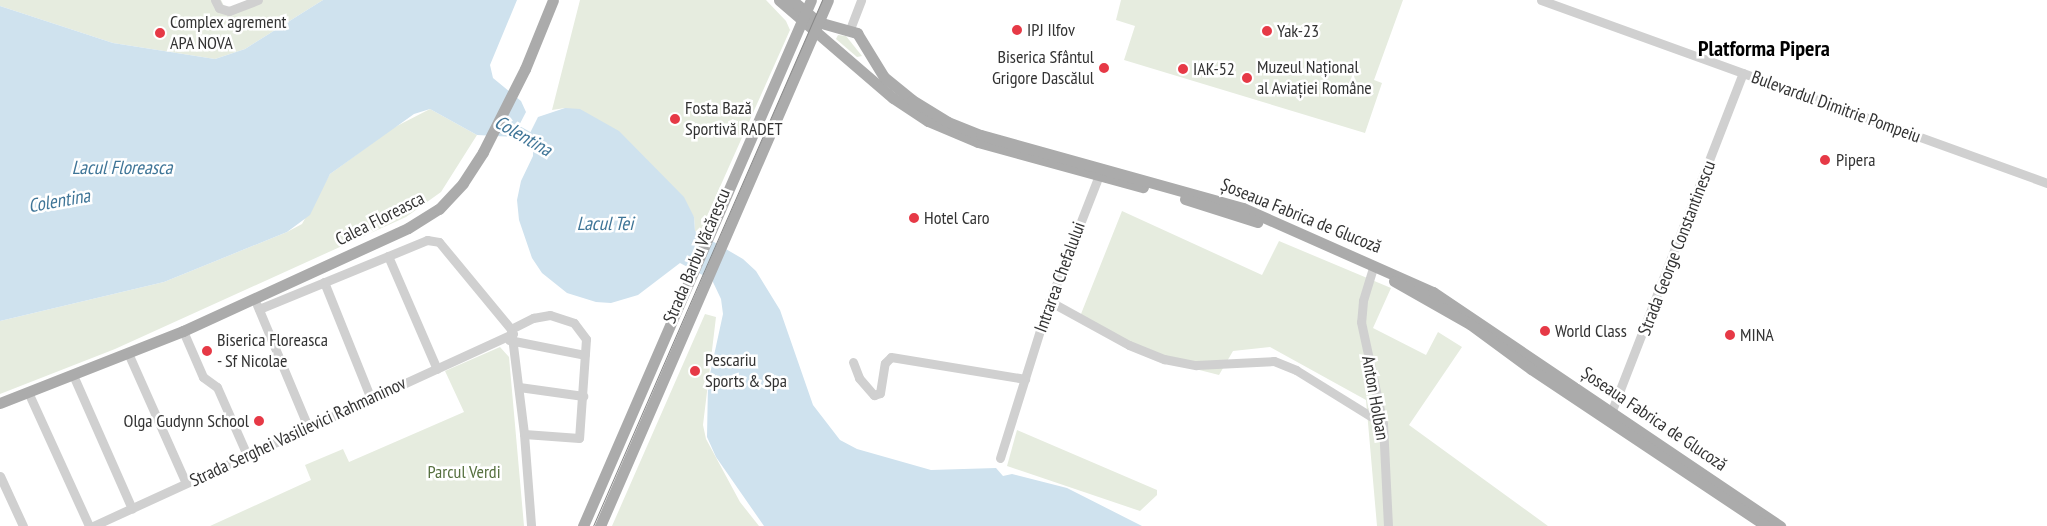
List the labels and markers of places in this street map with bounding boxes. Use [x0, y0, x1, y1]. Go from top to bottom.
place label: Complex agrement APA NOVA [170, 12, 287, 54]
place label: IPJ Ilfov [1027, 19, 1075, 41]
place label: Yak-23 [1277, 20, 1319, 42]
marker: IPJ Ilfov [1011, 24, 1023, 36]
marker: Yak-23 [1261, 25, 1273, 37]
marker: Complex agrement APA NOVA [154, 27, 166, 39]
place label: Biserica Sfântul Grigore Dascălul [992, 47, 1094, 90]
place label: Muzeul Național al Aviației Române [1257, 57, 1372, 100]
place label: IAK-52 [1193, 58, 1235, 80]
marker: Biserica Sfântul Grigore Dascălul [1098, 62, 1110, 74]
marker: IAK-52 [1177, 63, 1189, 75]
marker: Muzeul Național al Aviației Române [1241, 72, 1253, 84]
place label: Fosta Bază Sportivă RADET [685, 98, 782, 140]
marker: Fosta Bază Sportivă RADET [669, 113, 681, 125]
place label: Pipera [1836, 149, 1875, 171]
marker: Pipera [1818, 153, 1832, 167]
place label: Hotel Caro [924, 207, 990, 229]
marker: Hotel Caro [908, 212, 920, 224]
place label: World Class [1555, 320, 1627, 342]
place label: MINA [1740, 324, 1774, 346]
marker: World Class [1539, 325, 1551, 337]
marker: MINA [1724, 329, 1736, 341]
place label: Biserica Floreasca - Sf Nicolae [217, 330, 328, 372]
marker: Biserica Floreasca - Sf Nicolae [201, 345, 213, 357]
place label: Pescariu Sports & Spa [705, 350, 787, 392]
marker: Pescariu Sports & Spa [689, 365, 701, 377]
place label: Olga Gudynn School [124, 410, 249, 432]
marker: Olga Gudynn School [253, 415, 265, 427]

